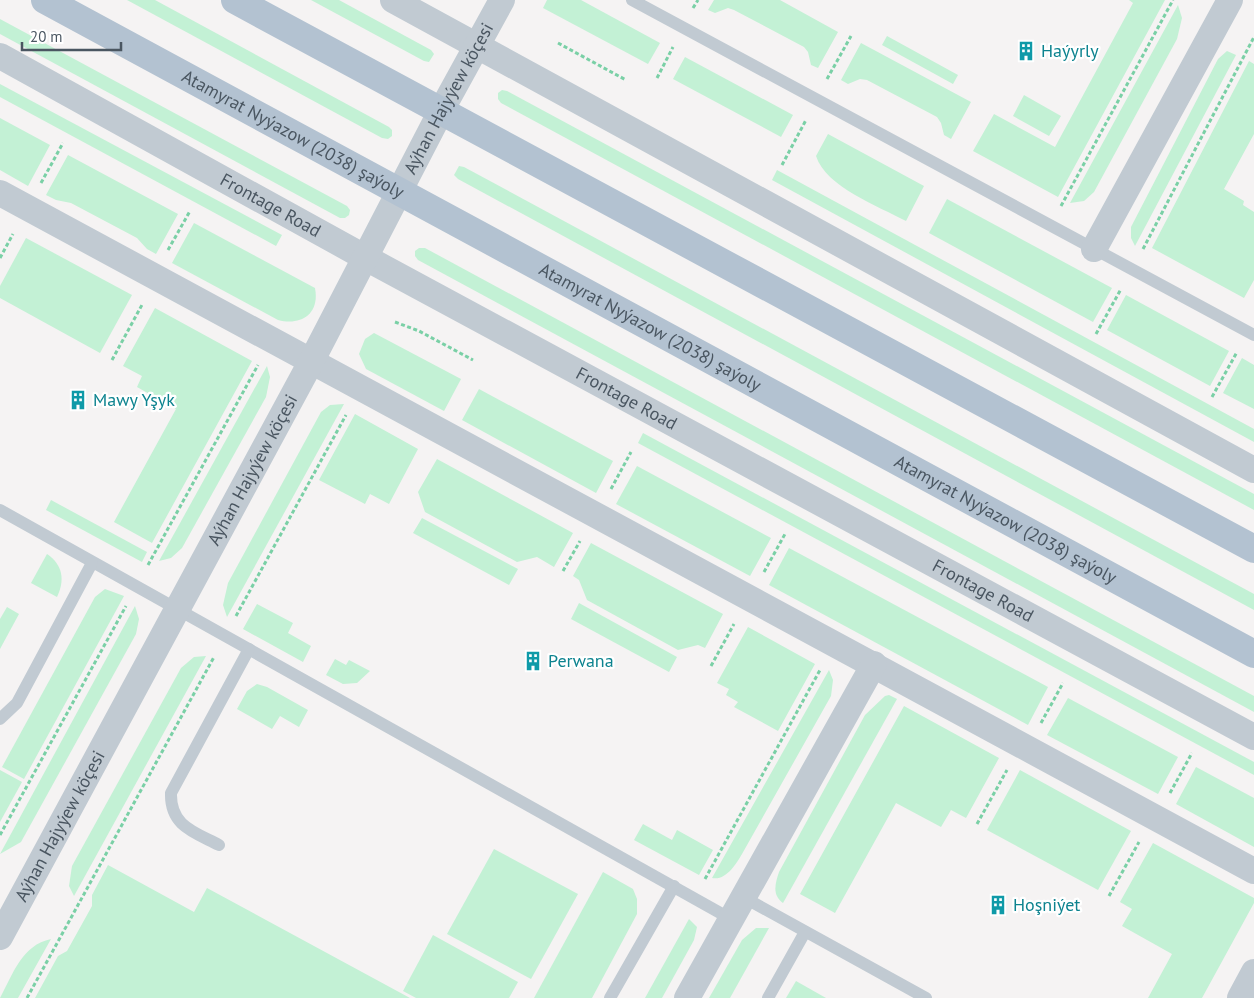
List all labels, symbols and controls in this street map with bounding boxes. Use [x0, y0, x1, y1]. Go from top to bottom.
street label: Aýhan Hajyýew köçesi [398, 19, 498, 178]
scale bar [22, 20, 121, 52]
text: 20 m [30, 27, 63, 46]
place label: Haýyrly [1041, 39, 1099, 62]
building icon: Haýyrly [1015, 40, 1037, 62]
street label: Atamyrat Nyýazow (2038) şaýoly [178, 64, 409, 203]
street label: Frontage Road [216, 168, 325, 242]
street label: Atamyrat Nyýazow (2038) şaýoly [535, 257, 766, 397]
street label: Frontage Road [572, 361, 681, 435]
place label: Mawy Yşyk [93, 388, 175, 411]
building icon: Mawy Yşyk [67, 389, 89, 411]
street label: Aýhan Hajyýew köçesi [202, 390, 302, 549]
street label: Atamyrat Nyýazow (2038) şaýoly [891, 450, 1121, 589]
street label: Frontage Road [929, 554, 1038, 627]
place label: Perwana [548, 649, 614, 672]
building icon: Perwana [522, 650, 544, 672]
street label: Aýhan Hajyýew köçesi [9, 746, 110, 905]
place label: Hoşniýet [1013, 893, 1080, 916]
building icon: Hoşniýet [987, 894, 1009, 916]

